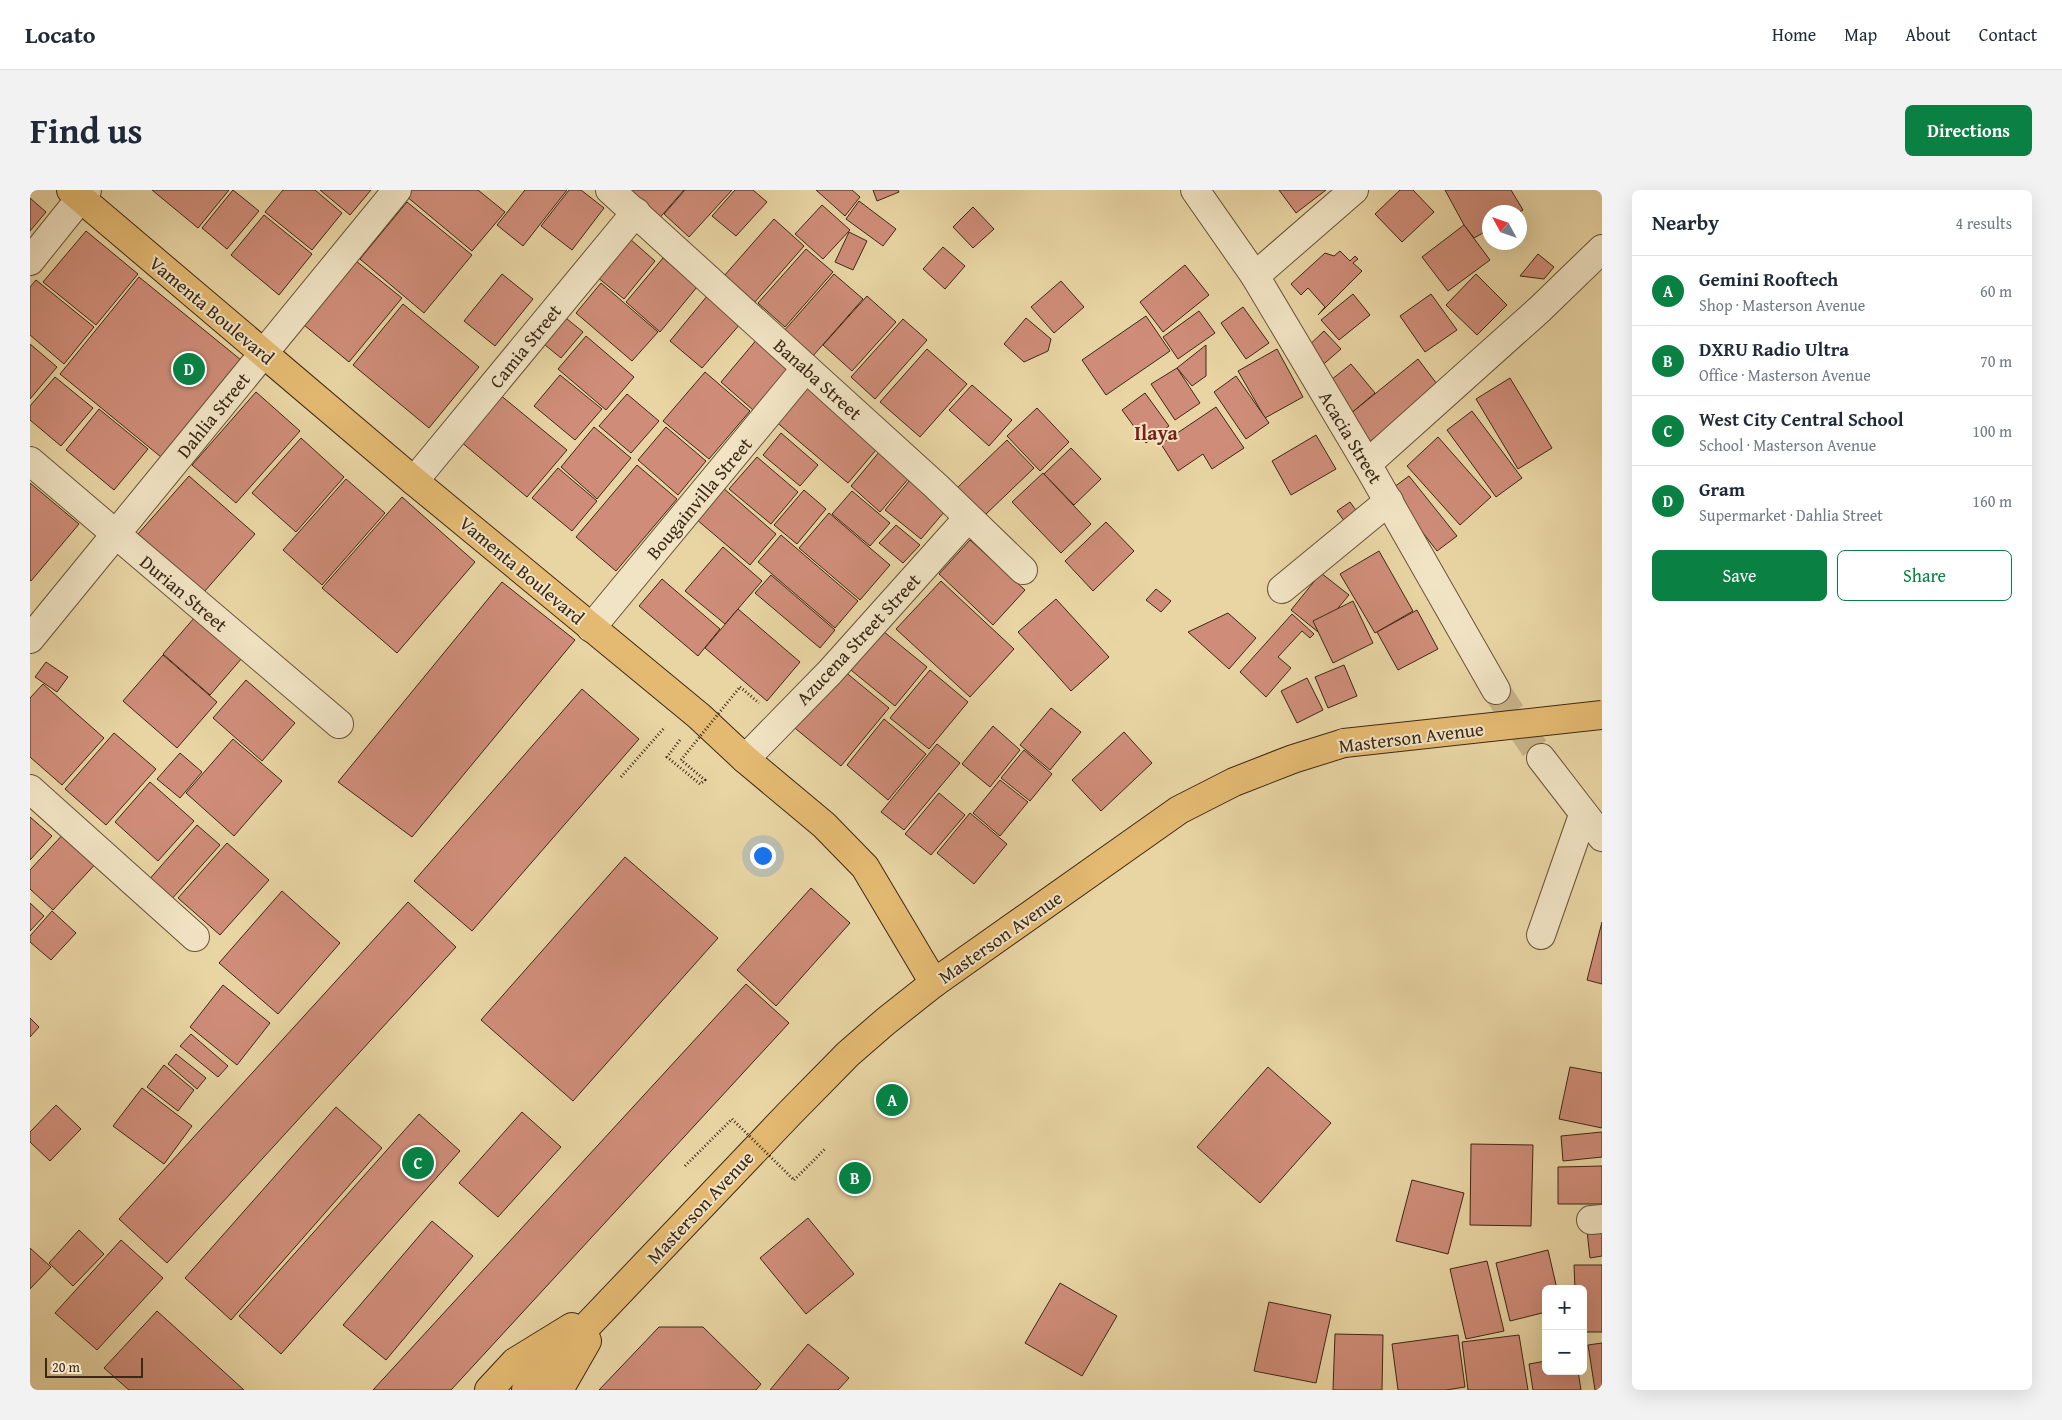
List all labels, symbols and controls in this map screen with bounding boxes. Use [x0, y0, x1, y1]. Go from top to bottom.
text: Locato [25, 17, 96, 52]
text: Home [1772, 21, 1816, 48]
text: Map [1844, 21, 1877, 48]
text: About [1905, 21, 1951, 48]
text: Contact [1979, 21, 2037, 48]
text: Find us [30, 105, 143, 156]
button: Directions [1905, 105, 2032, 156]
north arrow [1482, 205, 1527, 250]
text: Nearby [1652, 207, 1719, 238]
text: 4 results [1955, 211, 2012, 235]
street label: Vamenta Boulevard [143, 249, 281, 371]
text: Gemini Rooftech [1699, 265, 1838, 293]
text: A [1663, 279, 1673, 303]
text: 60 m [1980, 279, 2012, 303]
text: Shop · Masterson Avenue [1699, 293, 1865, 317]
street label: Camia Street [482, 298, 568, 394]
street label: Banaba Street [768, 332, 869, 427]
text: DXRU Radio Ultra [1699, 335, 1849, 363]
text: B [1663, 349, 1673, 373]
text: 70 m [1980, 349, 2012, 373]
pin: D [173, 350, 205, 388]
text: Office · Masterson Avenue [1699, 363, 1871, 387]
street label: Dahlia Street [172, 368, 254, 462]
street label: Acacia Street [1312, 385, 1390, 489]
text: West City Central School [1699, 405, 1904, 433]
district label: Ilaya [1134, 418, 1178, 447]
text: C [1663, 419, 1673, 443]
text: 100 m [1972, 419, 2012, 443]
street label: Bougainvilla Street [639, 431, 759, 565]
text: School · Masterson Avenue [1699, 433, 1876, 457]
text: Gram [1699, 475, 1745, 503]
text: D [1663, 489, 1673, 513]
text: 160 m [1972, 489, 2012, 513]
text: Supermarket · Dahlia Street [1699, 503, 1883, 527]
street label: Vamenta Boulevard [453, 509, 591, 631]
street label: Durian Street [134, 548, 234, 638]
button: Save [1652, 550, 1827, 601]
button: Share [1837, 550, 2012, 601]
street label: Azucena Street Street [789, 566, 927, 711]
street label: Masterson Avenue [1337, 714, 1485, 760]
your location [750, 843, 776, 869]
street label: Masterson Avenue [932, 884, 1068, 990]
pin: A [876, 1081, 908, 1119]
pin: C [402, 1144, 434, 1182]
street label: Masterson Avenue [640, 1144, 760, 1270]
pin: B [839, 1159, 871, 1197]
map controls [1542, 1285, 1587, 1375]
button: + [1542, 1285, 1587, 1330]
button: − [1542, 1330, 1587, 1375]
scale bar [45, 1355, 142, 1378]
text: 20 m [52, 1357, 80, 1377]

